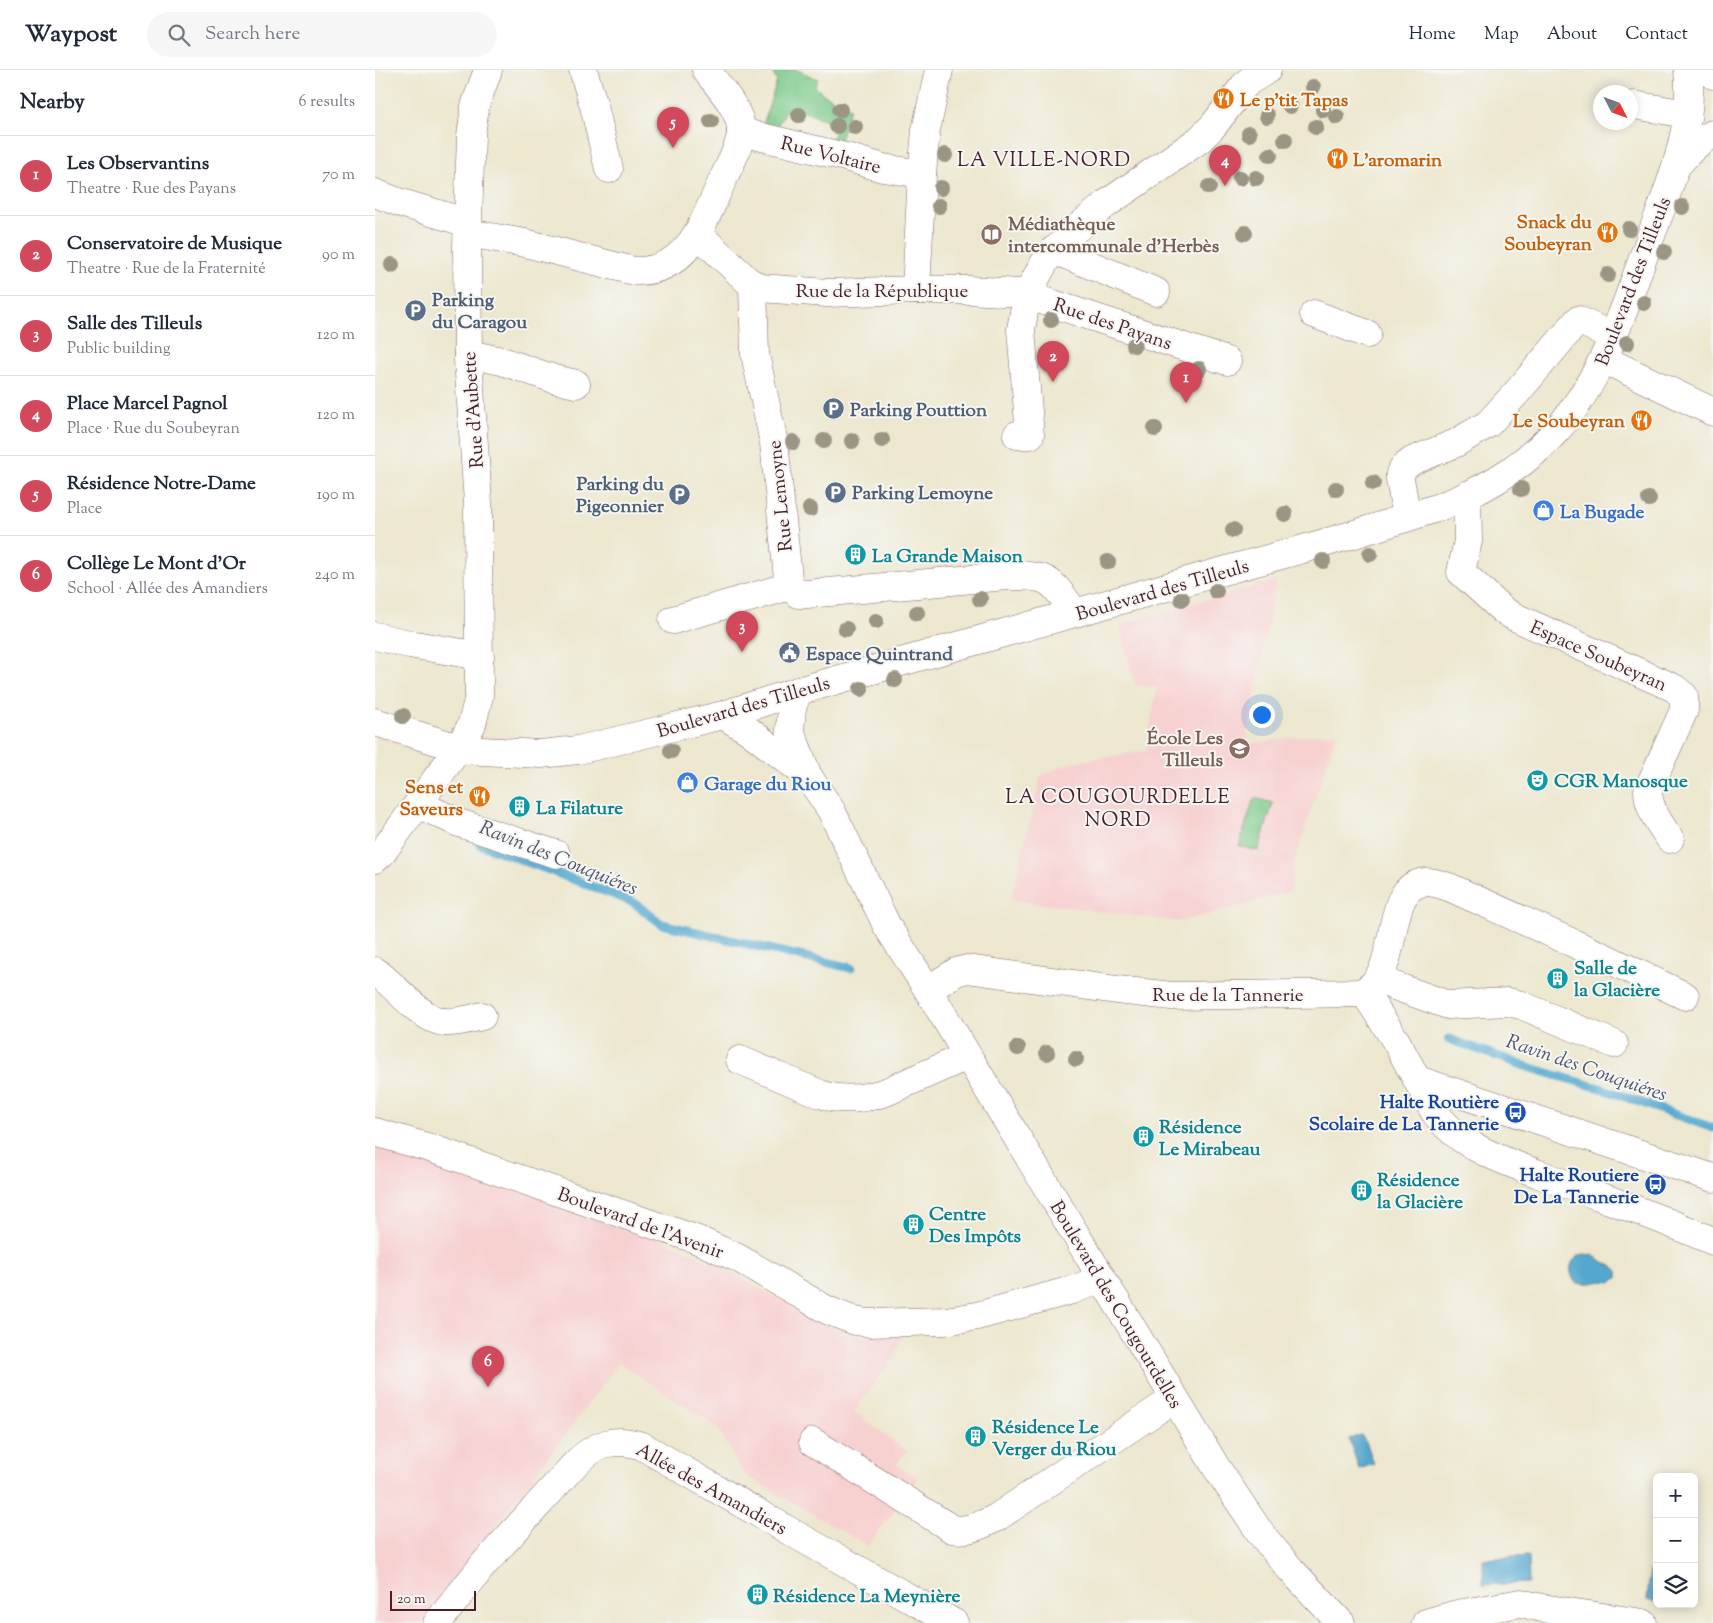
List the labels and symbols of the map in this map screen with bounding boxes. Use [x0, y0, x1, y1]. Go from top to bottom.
north arrow [1593, 85, 1638, 130]
restaurant icon: Le p'tit Tapas [1212, 87, 1236, 111]
place label: Le p'tit Tapas [1240, 88, 1349, 115]
pin: 5 [657, 107, 689, 148]
street label: Rue Voltaire [777, 131, 883, 182]
pin: 4 [1209, 145, 1241, 186]
district label: LA VILLE-NORD [957, 147, 1131, 176]
restaurant icon: L'aromarin [1325, 147, 1349, 171]
place label: L'aromarin [1353, 148, 1443, 175]
street label: Boulevard des Tilleuls [1590, 193, 1679, 370]
place label: Snack du Soubeyran [1504, 210, 1593, 259]
place label: Médiathèque intercommunale d'Herbès [1008, 212, 1220, 261]
restaurant icon: Snack du Soubeyran [1596, 220, 1620, 244]
library icon: Médiathèque intercommunale d'Herbès [980, 222, 1004, 246]
street label: Rue de la République [796, 279, 968, 306]
place label: Parking du Caragou [432, 288, 527, 337]
street label: Rue des Payans [1049, 292, 1175, 358]
parking icon: Parking du Caragou [404, 298, 428, 322]
pin: 2 [1037, 341, 1069, 382]
street label: Rue d'Aubette [457, 350, 492, 469]
pin: 1 [1170, 362, 1202, 403]
parking icon: Parking Pouttion [822, 397, 846, 421]
place label: Parking Pouttion [850, 398, 988, 425]
restaurant icon: Le Soubeyran [1629, 408, 1653, 432]
place label: Le Soubeyran [1513, 409, 1626, 436]
street label: Rue Lemoyne [762, 439, 801, 553]
place label: Parking du Pigeonnier [576, 472, 665, 521]
parking icon: Parking Lemoyne [824, 480, 848, 504]
place label: Parking Lemoyne [852, 481, 993, 508]
parking icon: Parking du Pigeonnier [668, 482, 692, 506]
shop icon: La Bugade [1532, 499, 1556, 523]
place label: La Bugade [1560, 500, 1644, 527]
building icon: La Grande Maison [844, 543, 868, 567]
place label: La Grande Maison [872, 544, 1024, 571]
street label: Boulevard des Tilleuls [1073, 554, 1252, 629]
pin: 3 [726, 611, 758, 652]
street label: Espace Soubeyran [1525, 615, 1671, 700]
public building icon: Espace Quintrand [778, 641, 802, 665]
place label: Espace Quintrand [806, 642, 953, 669]
street label: Boulevard des Tilleuls [654, 671, 833, 746]
your location [1249, 702, 1275, 728]
place label: École Les Tilleuls [1147, 726, 1224, 775]
school or university icon: École Les Tilleuls [1227, 736, 1251, 760]
theatre icon: CGR Manosque [1526, 768, 1550, 792]
place label: CGR Manosque [1554, 769, 1688, 796]
shop icon: Garage du Riou [676, 771, 700, 795]
place label: Garage du Riou [704, 772, 832, 799]
place label: Sens et Saveurs [399, 775, 464, 824]
district label: LA COUGOURDELLE NORD [1005, 784, 1231, 836]
restaurant icon: Sens et Saveurs [467, 785, 491, 809]
building icon: La Filature [508, 795, 532, 819]
place label: La Filature [536, 796, 623, 823]
water label: Ravin des Couquiéres [475, 814, 642, 904]
place label: Salle de la Glacière [1574, 956, 1660, 1005]
building icon: Salle de la Glacière [1546, 966, 1570, 990]
street label: Rue de la Tannerie [1152, 983, 1304, 1010]
water label: Ravin des Couquiéres [1502, 1028, 1671, 1111]
place label: Halte Routière Scolaire de La Tannerie [1309, 1090, 1499, 1139]
bus stop icon: Halte Routière Scolaire de La Tannerie [1503, 1100, 1527, 1124]
place label: Résidence Le Mirabeau [1159, 1115, 1261, 1164]
building icon: Résidence Le Mirabeau [1131, 1125, 1155, 1149]
place label: Halte Routiere De La Tannerie [1514, 1163, 1639, 1212]
place label: Résidence la Glacière [1377, 1168, 1463, 1217]
bus stop icon: Halte Routiere De La Tannerie [1643, 1173, 1667, 1197]
building icon: Résidence la Glacière [1349, 1178, 1373, 1202]
street label: Boulevard de l'Avenir [553, 1182, 727, 1267]
street label: Boulevard des Cougourdelles [1042, 1196, 1188, 1414]
place label: Centre Des Impôts [929, 1202, 1022, 1251]
building icon: Centre Des Impôts [901, 1212, 925, 1236]
pin: 6 [472, 1346, 504, 1387]
place label: Résidence Le Verger du Riou [992, 1415, 1117, 1464]
building icon: Résidence Le Verger du Riou [964, 1425, 988, 1449]
street label: Allée des Amandiers [630, 1437, 791, 1543]
building icon: Résidence La Meynière [745, 1583, 769, 1607]
place label: Résidence La Meynière [773, 1584, 961, 1611]
scale bar [390, 1588, 476, 1611]

